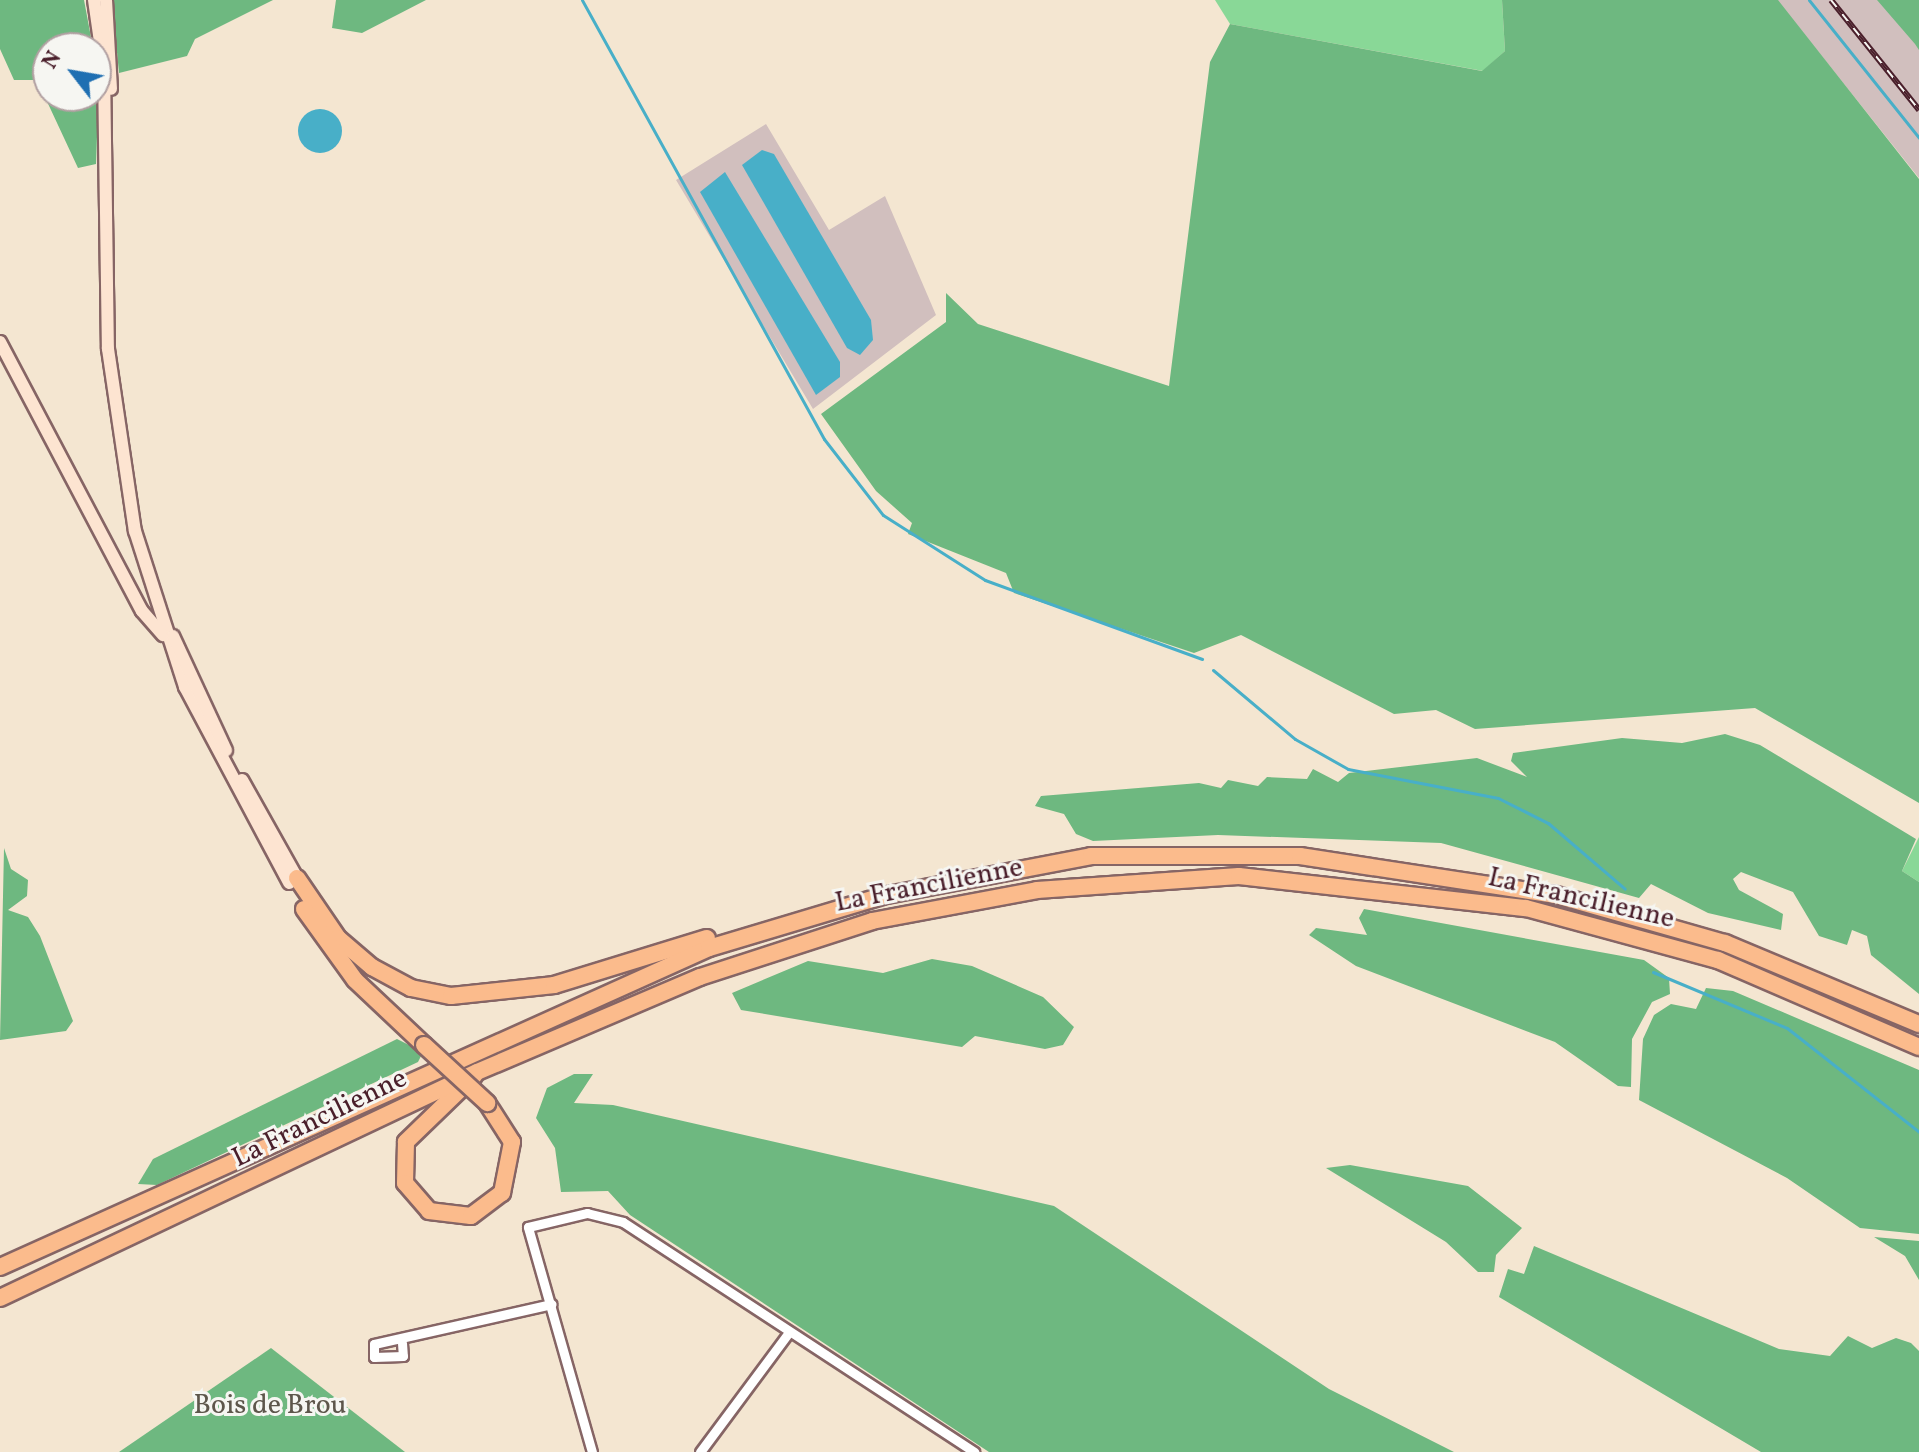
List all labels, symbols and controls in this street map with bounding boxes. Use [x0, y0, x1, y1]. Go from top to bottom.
north arrow [32, 32, 112, 112]
text: N [35, 46, 70, 75]
street label: La Francilienne [832, 851, 1026, 921]
street label: La Francilienne [1485, 861, 1677, 937]
street label: La Francilienne [227, 1062, 413, 1176]
park label: Bois de Brou [194, 1389, 346, 1423]

